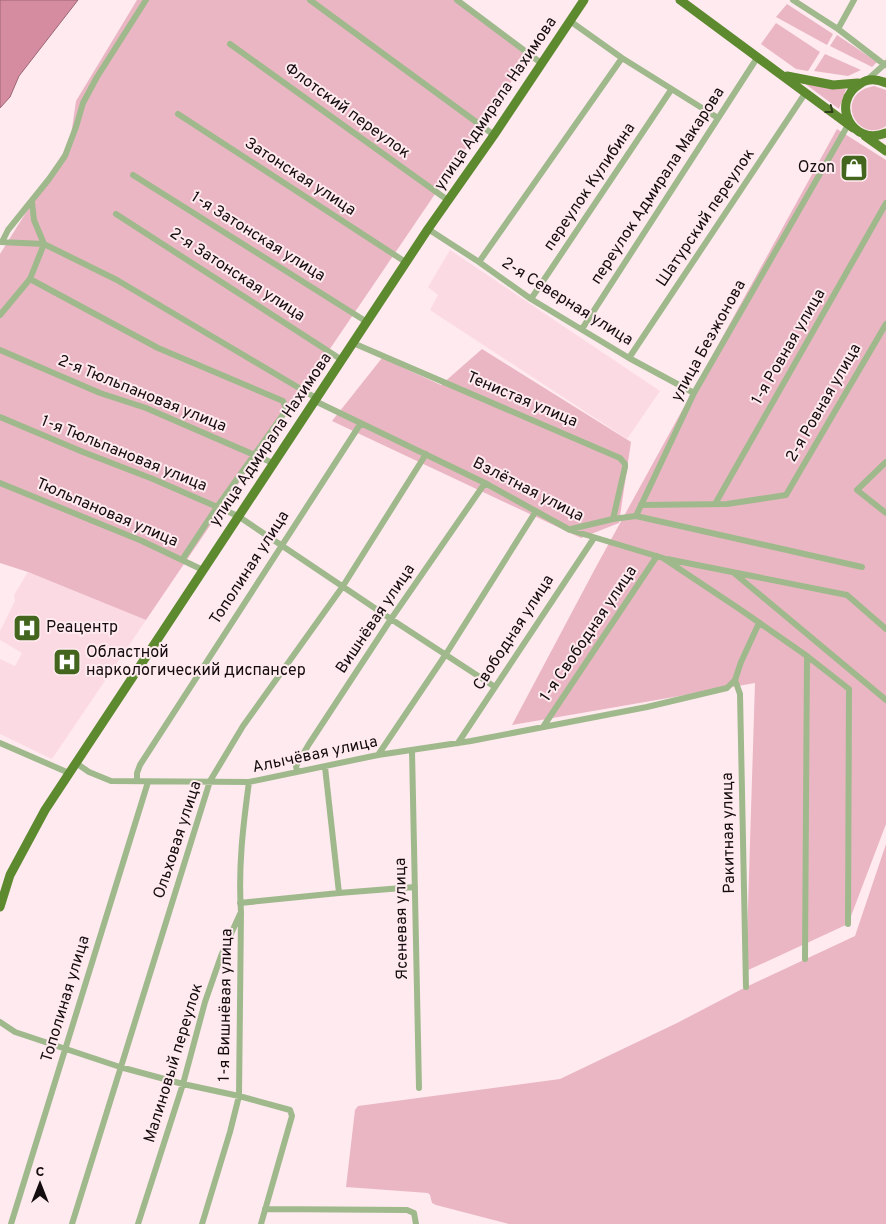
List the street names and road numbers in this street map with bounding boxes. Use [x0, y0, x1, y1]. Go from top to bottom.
street label: улица Адмирала Нахимова [430, 13, 562, 195]
street label: Флотский переулок [280, 59, 414, 163]
street label: переулок Адмирала Макарова [587, 84, 729, 288]
street label: переулок Кулибина [540, 119, 640, 255]
street label: Затонская улица [240, 133, 360, 221]
street label: Шатурский переулок [652, 145, 760, 291]
street label: 1-я Затонская улица [187, 188, 329, 286]
street label: 2-я Затонская улица [165, 224, 309, 326]
street label: 2-я Северная улица [498, 253, 636, 351]
street label: улица Безжонова [667, 277, 751, 405]
street label: 1-я Ровная улица [748, 285, 830, 409]
street label: 2-я Ровная улица [782, 340, 866, 466]
street label: улица Адмирала Нахимова [205, 349, 337, 531]
street label: 2-я Тюльпановая улица [55, 351, 229, 437]
street label: Тенистая улица [464, 368, 580, 432]
street label: 1-я Тюльпановая улица [38, 412, 210, 496]
street label: Взлётная улица [469, 453, 587, 527]
street label: Тюльпановая улица [33, 474, 181, 552]
street label: Тополиная улица [206, 507, 294, 629]
street label: Вишнёвая улица [332, 560, 420, 678]
street label: 1-я Свободная улица [536, 562, 642, 706]
street label: Свободная улица [469, 571, 559, 695]
street label: Алычёвая улица [251, 732, 379, 778]
street label: Ракитная улица [718, 772, 740, 894]
street label: Ольховая улица [150, 779, 206, 901]
street label: Ясеневая улица [391, 857, 413, 981]
street label: 1-я Вишнёвая улица [215, 928, 237, 1082]
street label: Тополиная улица [37, 933, 95, 1065]
street label: Малиновый переулок [140, 981, 208, 1145]

